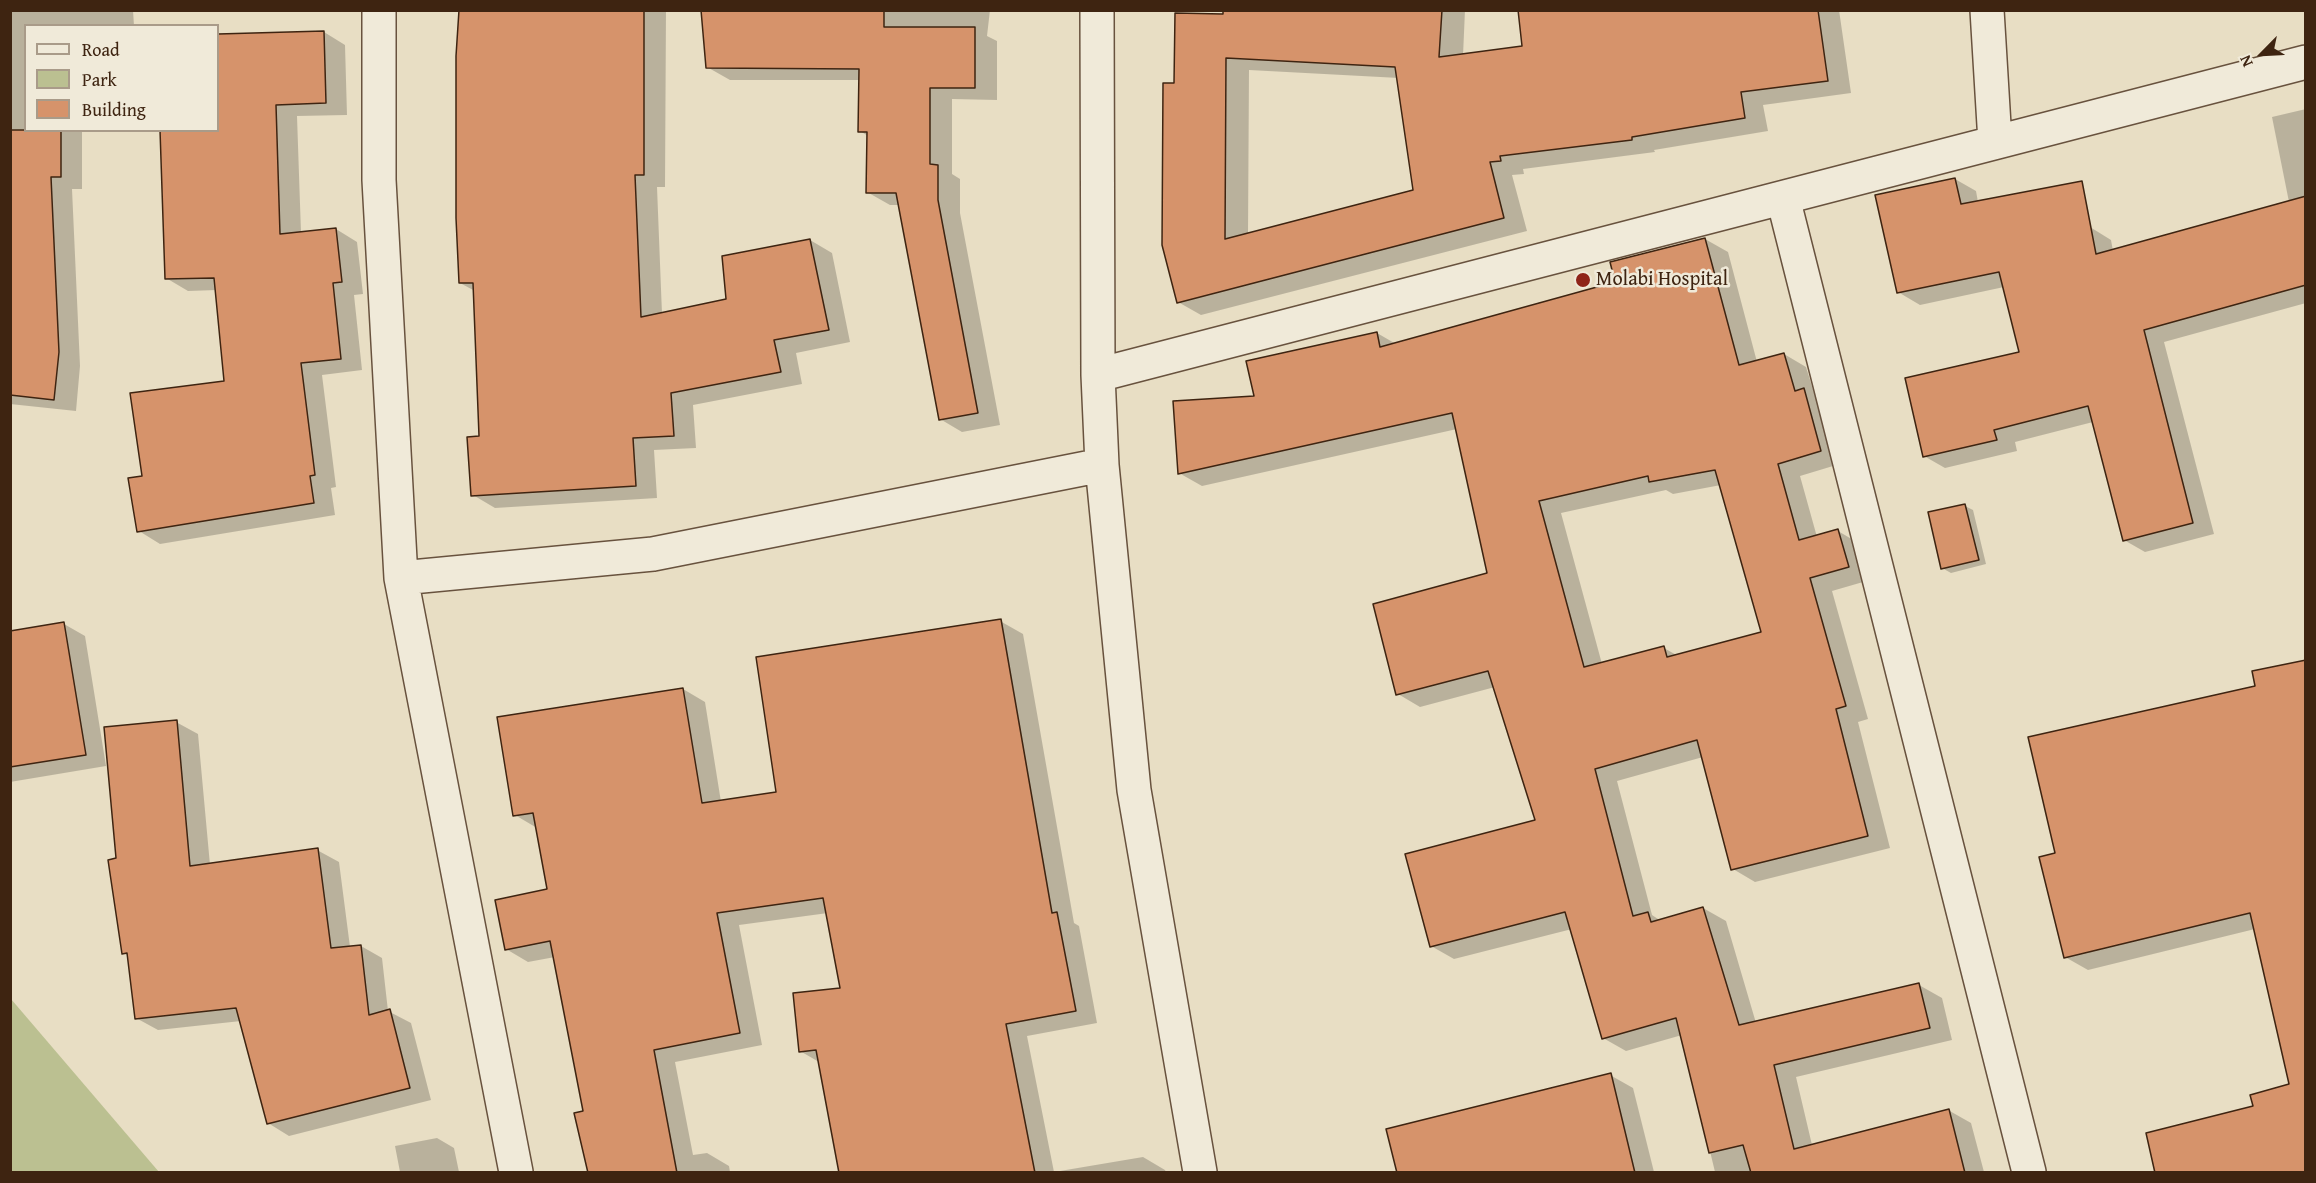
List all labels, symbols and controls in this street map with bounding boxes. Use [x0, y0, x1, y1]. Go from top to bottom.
legend [24, 24, 219, 132]
north arrow [2232, 24, 2292, 84]
text: Road [82, 36, 120, 63]
text: N [2232, 52, 2259, 71]
text: Park [82, 66, 117, 93]
text: Building [82, 96, 146, 123]
place label: Molabi Hospital [1596, 268, 1728, 292]
marker: Molabi Hospital [1574, 271, 1592, 289]

